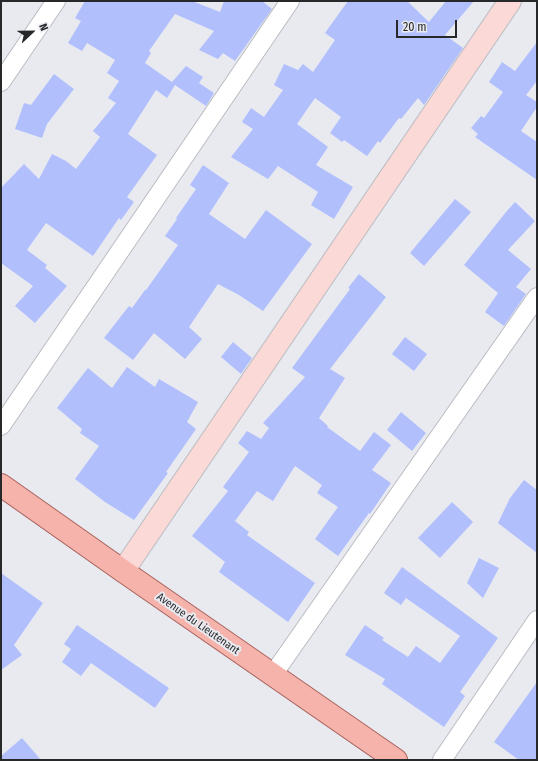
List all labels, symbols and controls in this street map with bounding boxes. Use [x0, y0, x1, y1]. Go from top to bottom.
north arrow [12, 12, 52, 52]
scale bar [398, 12, 459, 38]
text: 20 m [403, 20, 427, 34]
text: N [36, 22, 51, 33]
street label: Avenue du Lieutenant [154, 590, 242, 658]

